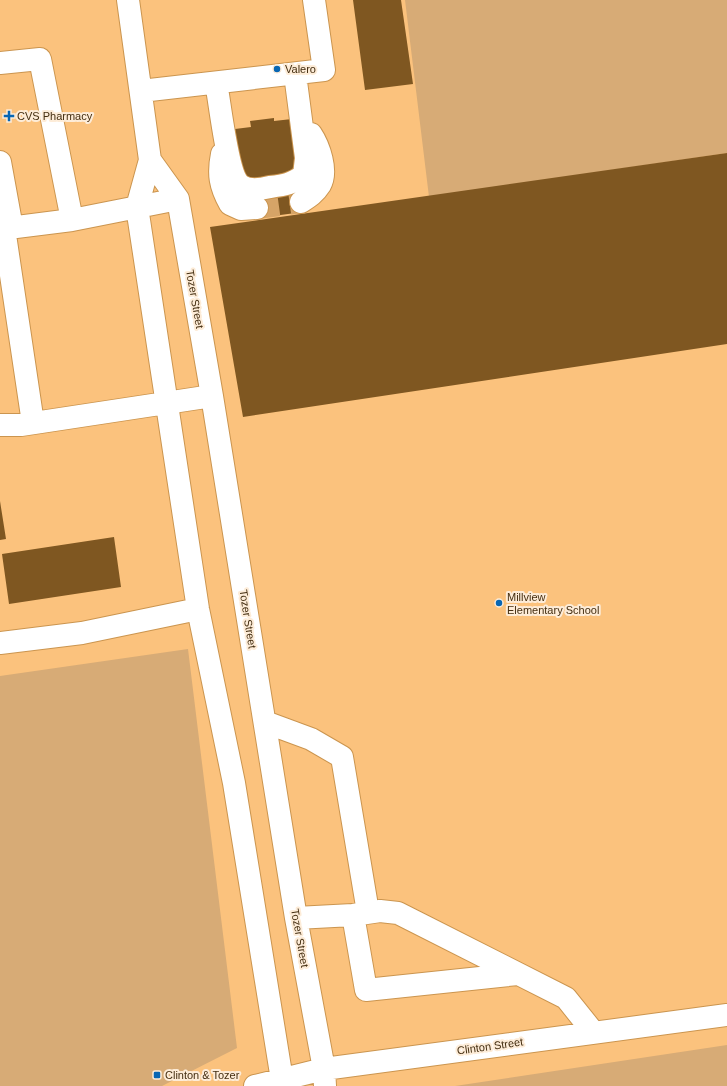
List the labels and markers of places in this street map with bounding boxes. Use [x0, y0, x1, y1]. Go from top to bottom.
place label: Valero [285, 63, 316, 75]
marker: Valero [272, 64, 282, 74]
place label: CVS Pharmacy [17, 110, 93, 122]
marker: CVS Pharmacy [4, 111, 14, 121]
place label: Millview Elementary School [507, 591, 599, 616]
marker: Millview Elementary School [494, 598, 504, 608]
place label: Clinton & Tozer [165, 1069, 240, 1081]
marker: Clinton & Tozer [152, 1070, 162, 1080]

